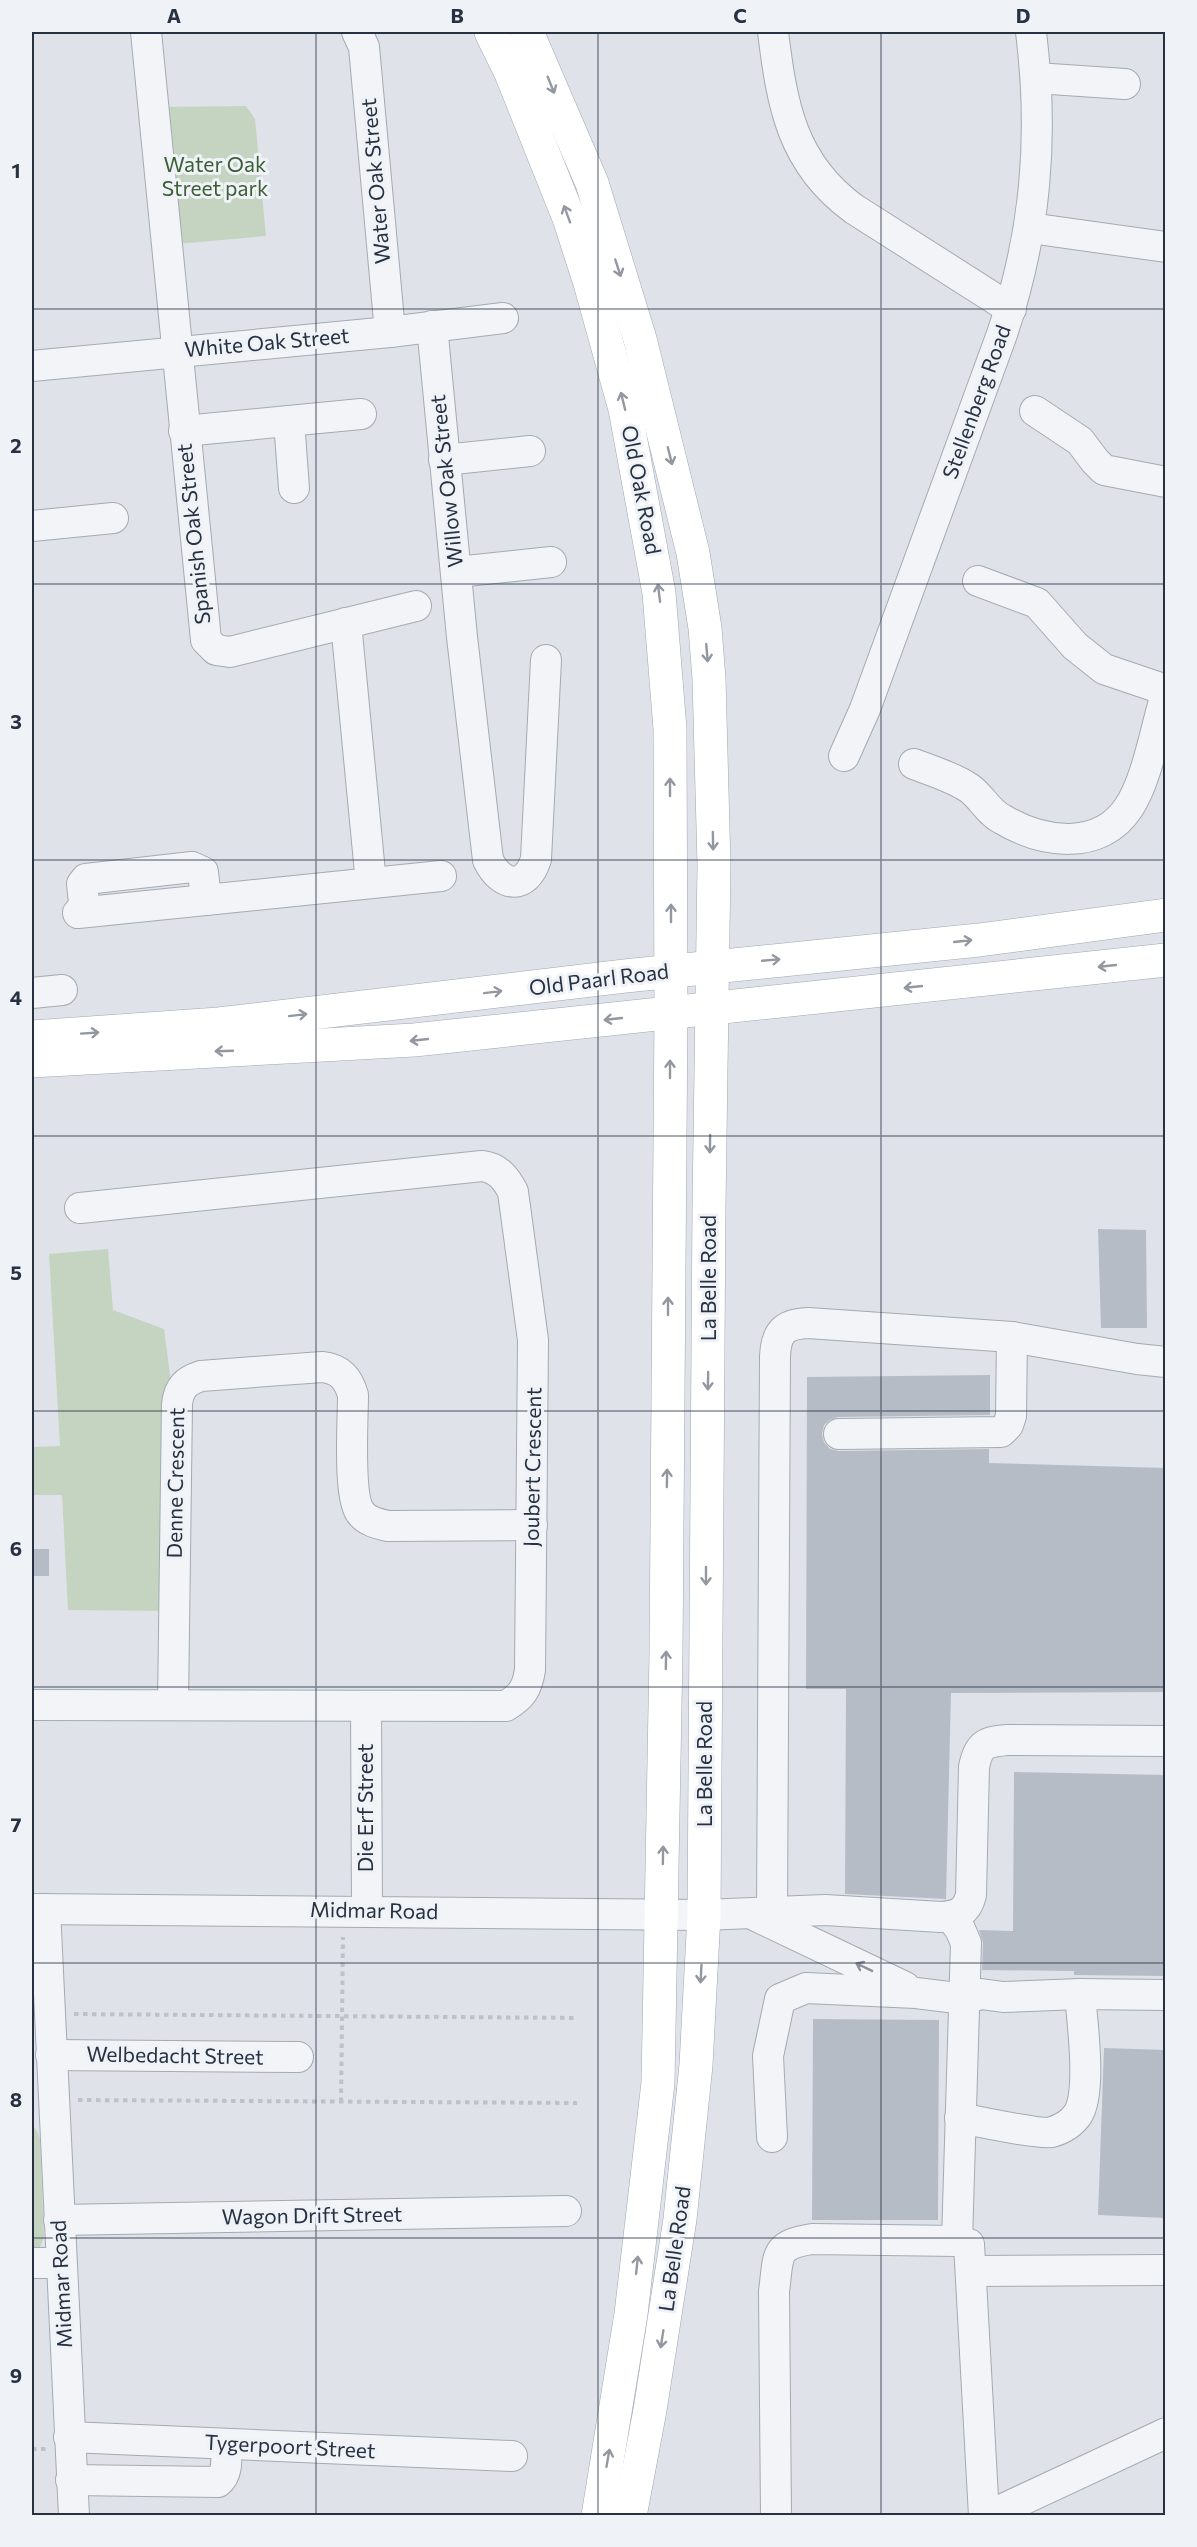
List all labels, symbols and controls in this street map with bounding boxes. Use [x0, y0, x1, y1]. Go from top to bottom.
text: A [167, 3, 181, 27]
text: B [450, 3, 464, 27]
text: C [733, 3, 747, 27]
text: D [1016, 3, 1030, 27]
one-way arrow [546, 75, 557, 94]
street label: Water Oak Street [355, 97, 394, 265]
park label: Water Oak Street park [162, 151, 268, 200]
text: 1 [11, 158, 21, 182]
one-way arrow [561, 205, 572, 224]
one-way arrow [614, 258, 625, 277]
street label: Stellenberg Road [936, 321, 1015, 482]
street label: White Oak Street [183, 322, 350, 361]
one-way arrow [617, 392, 628, 411]
street label: Willow Oak Street [424, 394, 467, 569]
street label: Old Oak Road [618, 423, 667, 557]
text: 2 [10, 433, 22, 457]
street label: Spanish Oak Street [171, 443, 214, 626]
one-way arrow [664, 446, 676, 465]
one-way arrow [653, 583, 664, 603]
one-way arrow [702, 643, 713, 662]
text: 3 [10, 709, 22, 733]
one-way arrow [664, 778, 676, 798]
one-way arrow [708, 830, 719, 850]
one-way arrow [665, 903, 677, 923]
one-way arrow [953, 935, 972, 946]
one-way arrow [761, 954, 781, 965]
street label: Old Paarl Road [528, 958, 670, 999]
one-way arrow [1098, 961, 1118, 972]
one-way arrow [904, 982, 924, 993]
text: 4 [10, 985, 22, 1009]
one-way arrow [483, 986, 502, 997]
one-way arrow [287, 1009, 307, 1020]
one-way arrow [603, 1014, 623, 1025]
one-way arrow [79, 1027, 99, 1038]
one-way arrow [409, 1035, 429, 1046]
one-way arrow [215, 1045, 235, 1057]
one-way arrow [664, 1059, 676, 1079]
one-way arrow [704, 1134, 716, 1154]
street label: La Belle Road [695, 1215, 720, 1341]
text: 5 [10, 1260, 22, 1284]
one-way arrow [662, 1296, 674, 1316]
one-way arrow [702, 1371, 714, 1391]
street label: Joubert Crescent [518, 1387, 545, 1547]
street label: Denne Crescent [161, 1407, 188, 1559]
one-way arrow [661, 1469, 672, 1489]
text: 6 [10, 1536, 22, 1560]
one-way arrow [701, 1566, 712, 1586]
one-way arrow [660, 1651, 671, 1671]
street label: La Belle Road [691, 1701, 716, 1827]
street label: Die Erf Street [352, 1744, 377, 1872]
text: 7 [11, 1812, 22, 1836]
one-way arrow [657, 1846, 669, 1866]
street label: Midmar Road [310, 1896, 438, 1923]
one-way arrow [855, 1960, 873, 1972]
one-way arrow [696, 1963, 707, 1983]
street label: Welbedacht Street [86, 2040, 264, 2069]
text: 8 [10, 2087, 22, 2111]
street label: La Belle Road [652, 2184, 695, 2313]
street label: Wagon Drift Street [221, 2200, 402, 2229]
street label: Midmar Road [45, 2219, 76, 2349]
one-way arrow [632, 2256, 643, 2276]
one-way arrow [656, 2329, 667, 2349]
text: 9 [10, 2363, 22, 2387]
street label: Tygerpoort Street [204, 2429, 376, 2462]
one-way arrow [603, 2449, 614, 2468]

